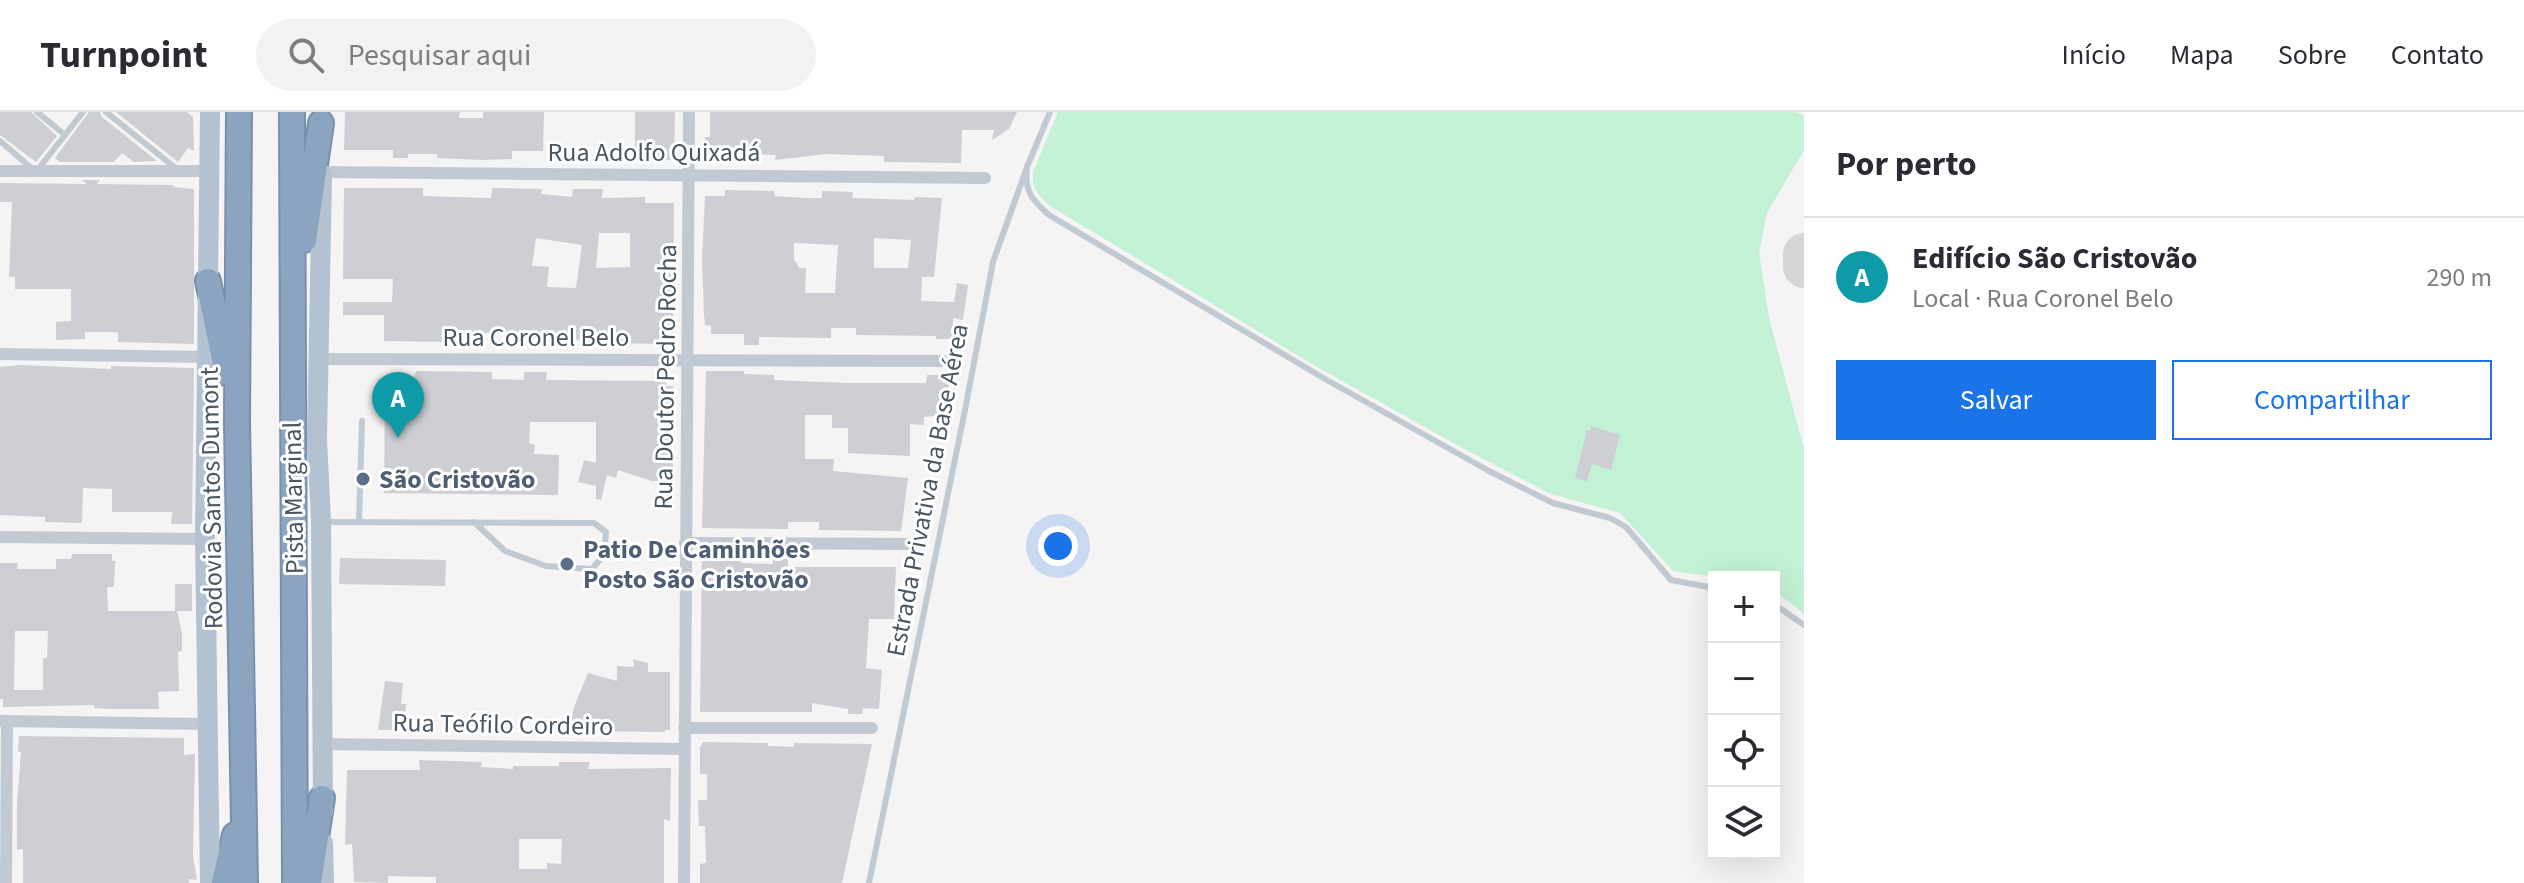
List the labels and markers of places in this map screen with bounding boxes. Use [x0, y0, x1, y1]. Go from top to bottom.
pin: A [372, 372, 424, 438]
place label: São Cristovão [379, 461, 535, 498]
marker: São Cristovão [354, 470, 372, 488]
place label: Patio De Caminhões Posto São Cristovão [583, 531, 810, 598]
marker: Patio De Caminhões Posto São Cristovão [558, 555, 576, 573]

